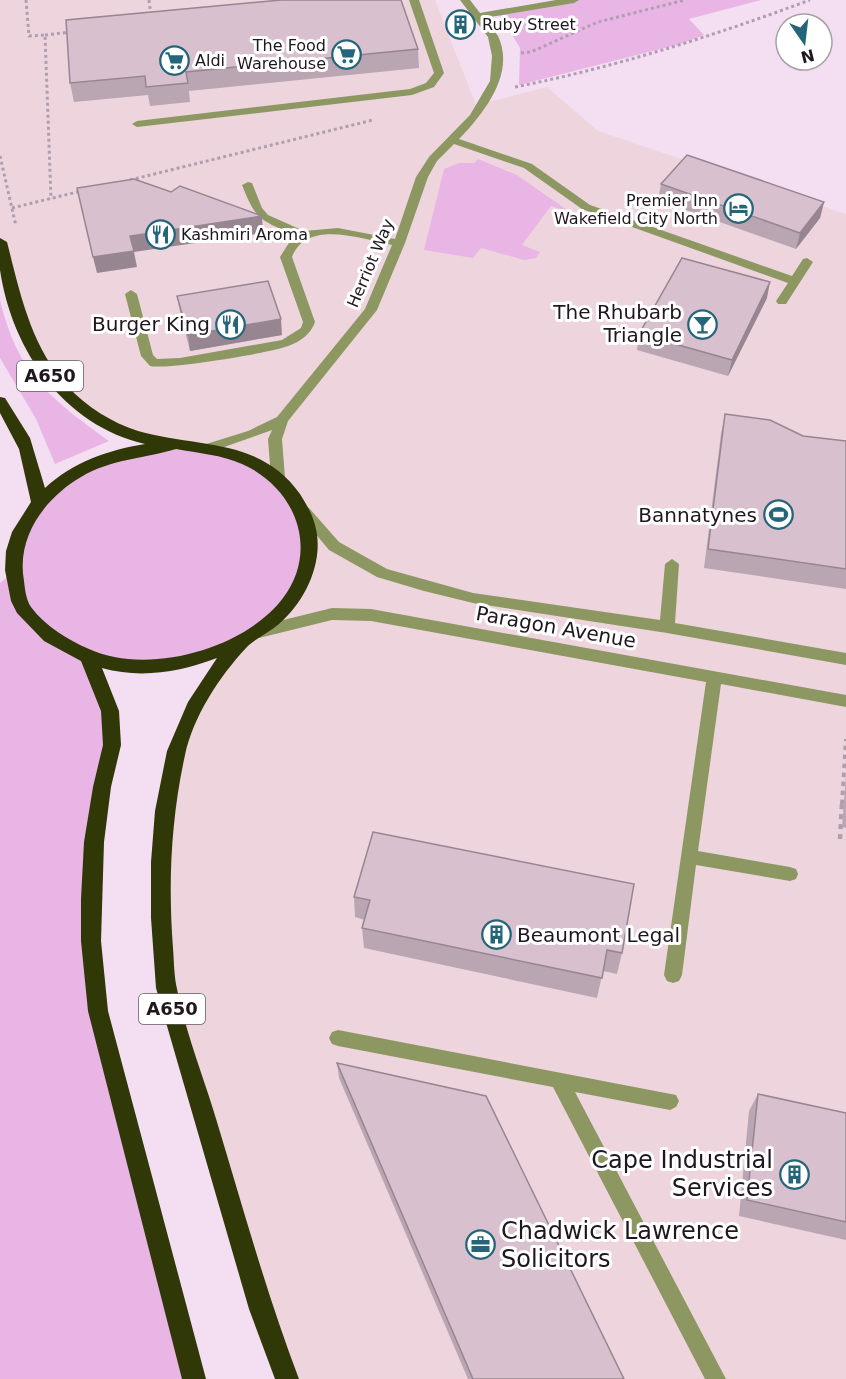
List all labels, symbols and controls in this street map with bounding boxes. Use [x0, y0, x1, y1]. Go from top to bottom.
building icon: Ruby Street [445, 8, 477, 40]
north arrow [774, 12, 834, 72]
place label: Ruby Street [482, 15, 576, 34]
place label: The Food Warehouse [237, 36, 326, 73]
supermarket icon: The Food Warehouse [331, 38, 363, 70]
supermarket icon: Aldi [158, 44, 190, 76]
text: N [799, 45, 816, 67]
place label: Aldi [195, 51, 225, 70]
place label: Premier Inn Wakefield City North [554, 191, 718, 228]
hotel icon: Premier Inn Wakefield City North [723, 193, 755, 225]
street label: Herriot Way [343, 216, 398, 310]
restaurant icon: Kashmiri Aroma [144, 218, 176, 250]
place label: Kashmiri Aroma [181, 225, 308, 244]
place label: The Rhubarb Triangle [552, 300, 682, 347]
restaurant icon: Burger King [215, 308, 247, 340]
bar icon: The Rhubarb Triangle [687, 308, 719, 340]
place label: Burger King [92, 312, 210, 336]
road number: A650 [17, 361, 83, 391]
sports icon: Bannatynes [762, 499, 794, 531]
place label: Bannatynes [638, 503, 757, 527]
street label: Paragon Avenue [474, 601, 638, 653]
building icon: Beaumont Legal [480, 919, 512, 951]
place label: Beaumont Legal [517, 923, 680, 947]
road number: A650 [139, 994, 205, 1024]
place label: Cape Industrial Services [591, 1146, 773, 1202]
building icon: Cape Industrial Services [778, 1158, 810, 1190]
place label: Chadwick Lawrence Solicitors [501, 1217, 739, 1273]
office icon: Chadwick Lawrence Solicitors [464, 1229, 496, 1261]

